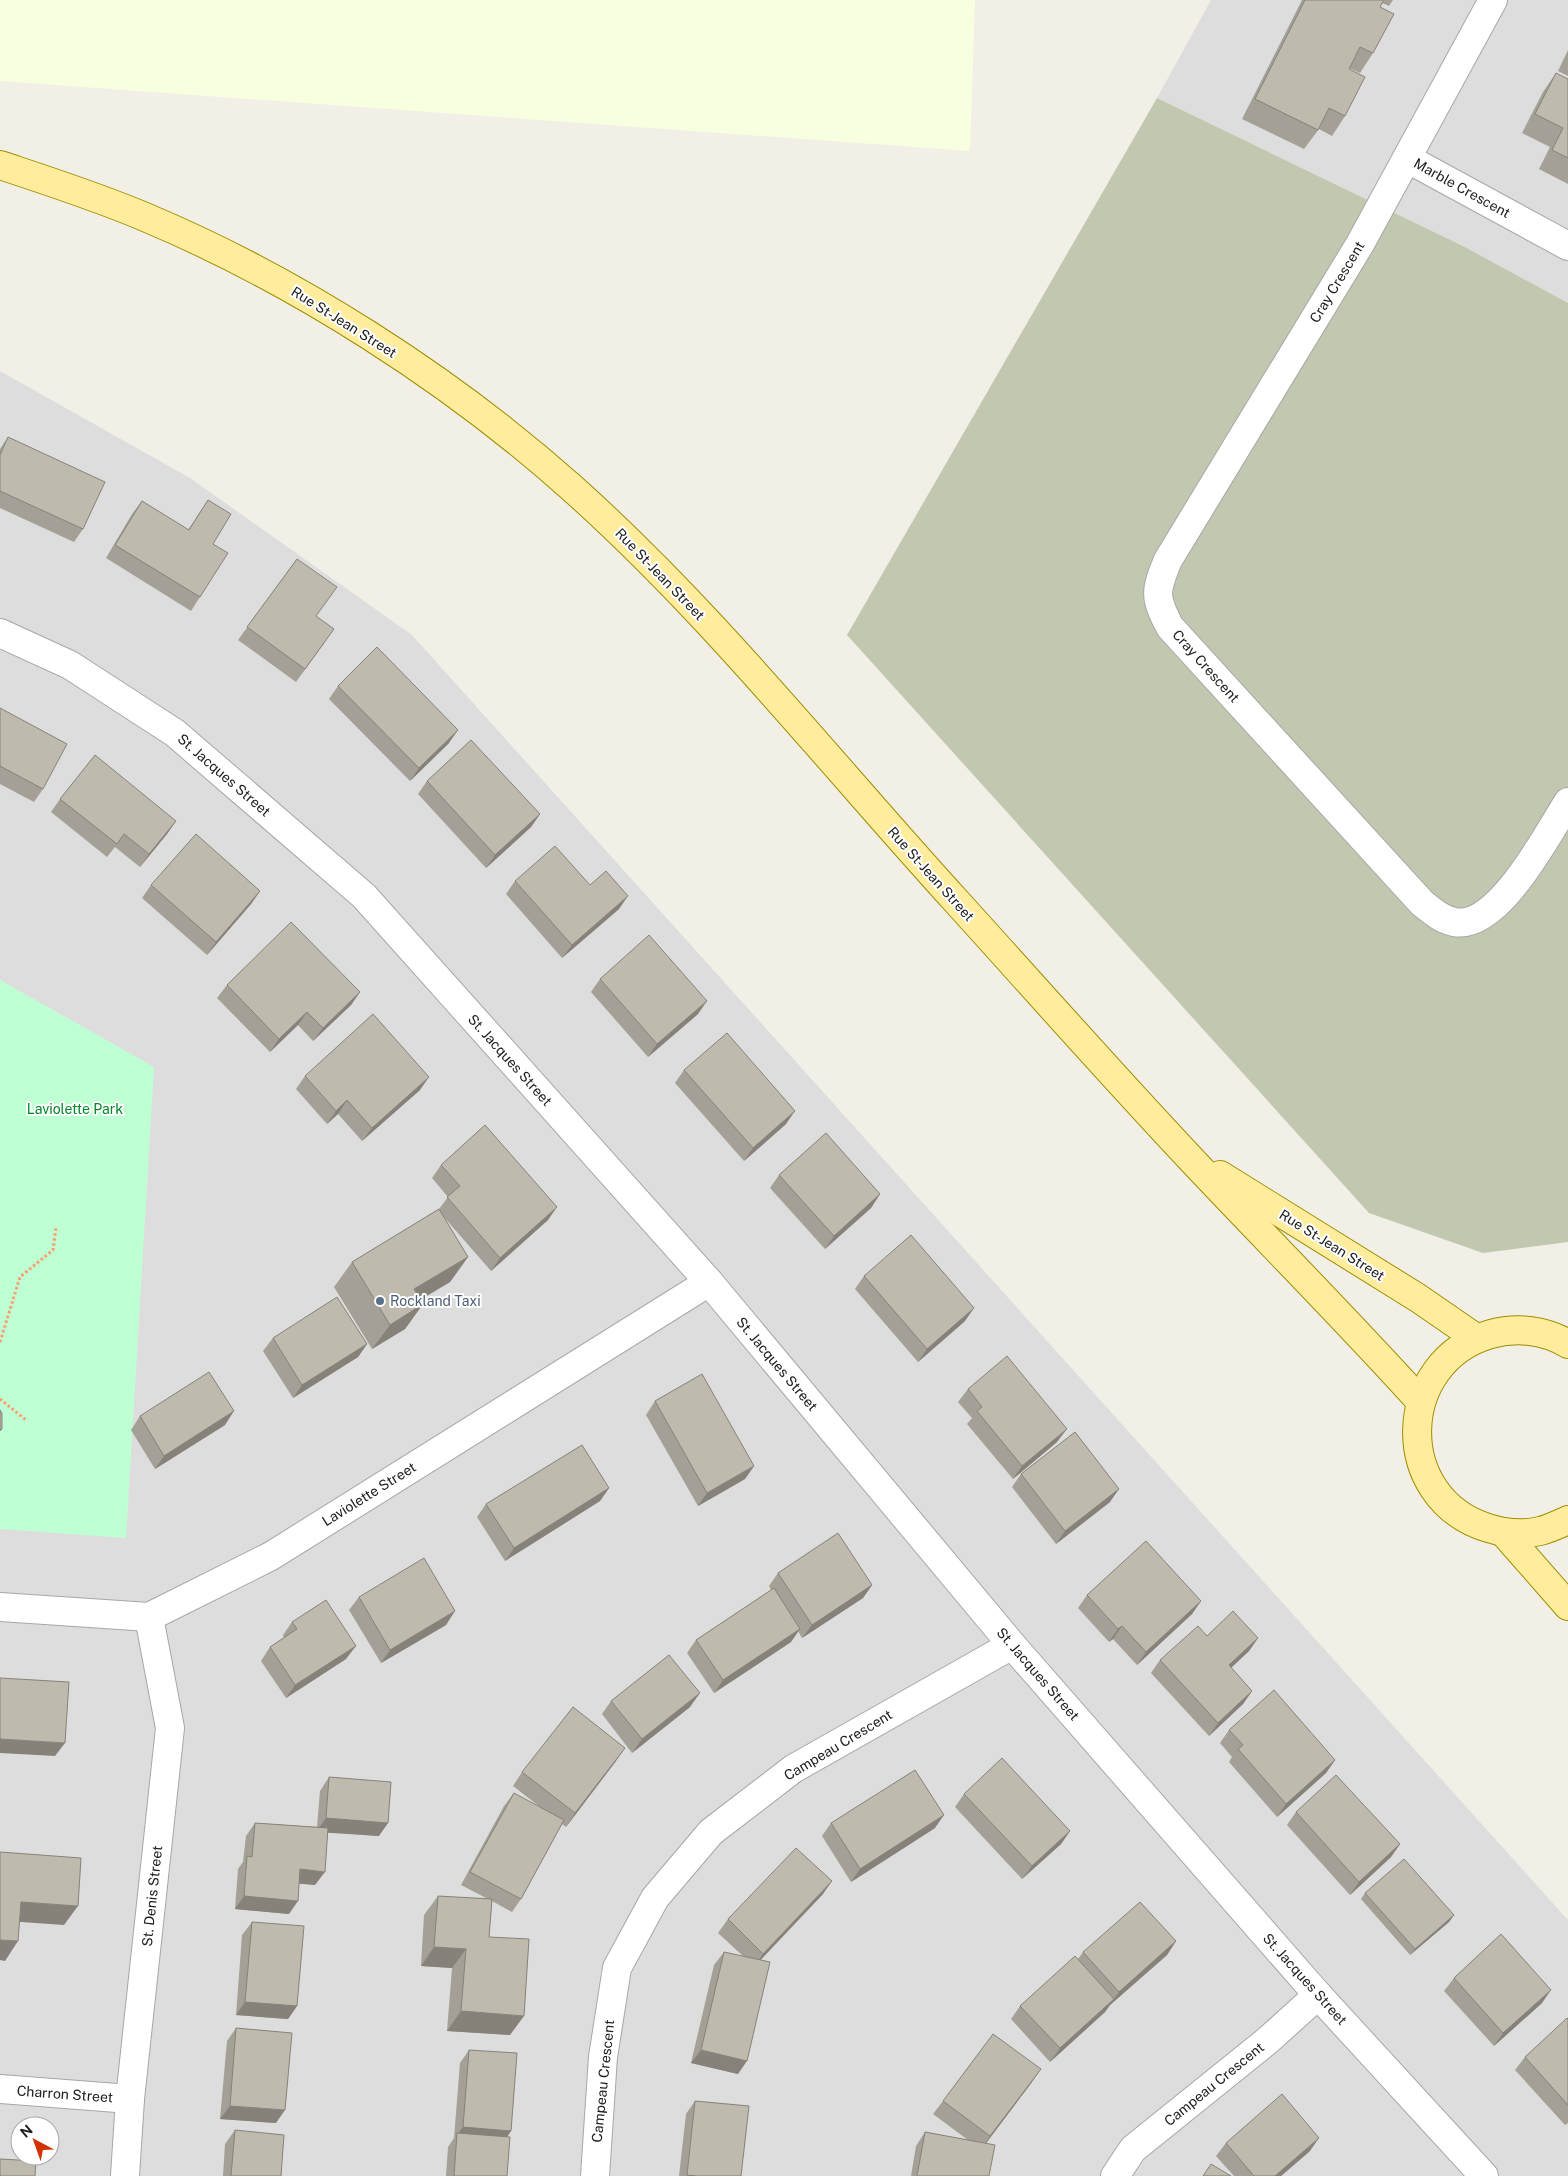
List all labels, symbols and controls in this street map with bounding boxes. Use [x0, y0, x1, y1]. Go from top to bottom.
street label: Marble Crescent [1411, 155, 1513, 221]
street label: Cray Crescent [1306, 238, 1368, 326]
street label: Rue St-Jean Street [288, 283, 400, 361]
street label: Rue St-Jean Street [612, 525, 708, 623]
street label: Cray Crescent [1169, 626, 1243, 706]
street label: St. Jacques Street [174, 730, 274, 820]
street label: Rue St-Jean Street [885, 824, 977, 924]
street label: St. Jacques Street [465, 1011, 555, 1109]
park label: Laviolette Park [27, 1101, 123, 1117]
street label: Rue St-Jean Street [1276, 1206, 1388, 1284]
place label: Rockland Taxi [390, 1293, 481, 1309]
marker: Rockland Taxi [374, 1295, 386, 1307]
street label: St. Jacques Street [733, 1314, 821, 1414]
street label: Laviolette Street [319, 1459, 419, 1529]
street label: St. Jacques Street [993, 1624, 1083, 1724]
street label: Campeau Crescent [781, 1706, 895, 1784]
street label: St. Denis Street [139, 1845, 165, 1947]
street label: St. Jacques Street [1260, 1930, 1350, 2028]
street label: Campeau Crescent [589, 2019, 617, 2143]
street label: Campeau Crescent [1161, 2039, 1267, 2129]
street label: Charron Street [16, 2083, 114, 2105]
north arrow [10, 2116, 60, 2166]
text: N [17, 2122, 36, 2141]

